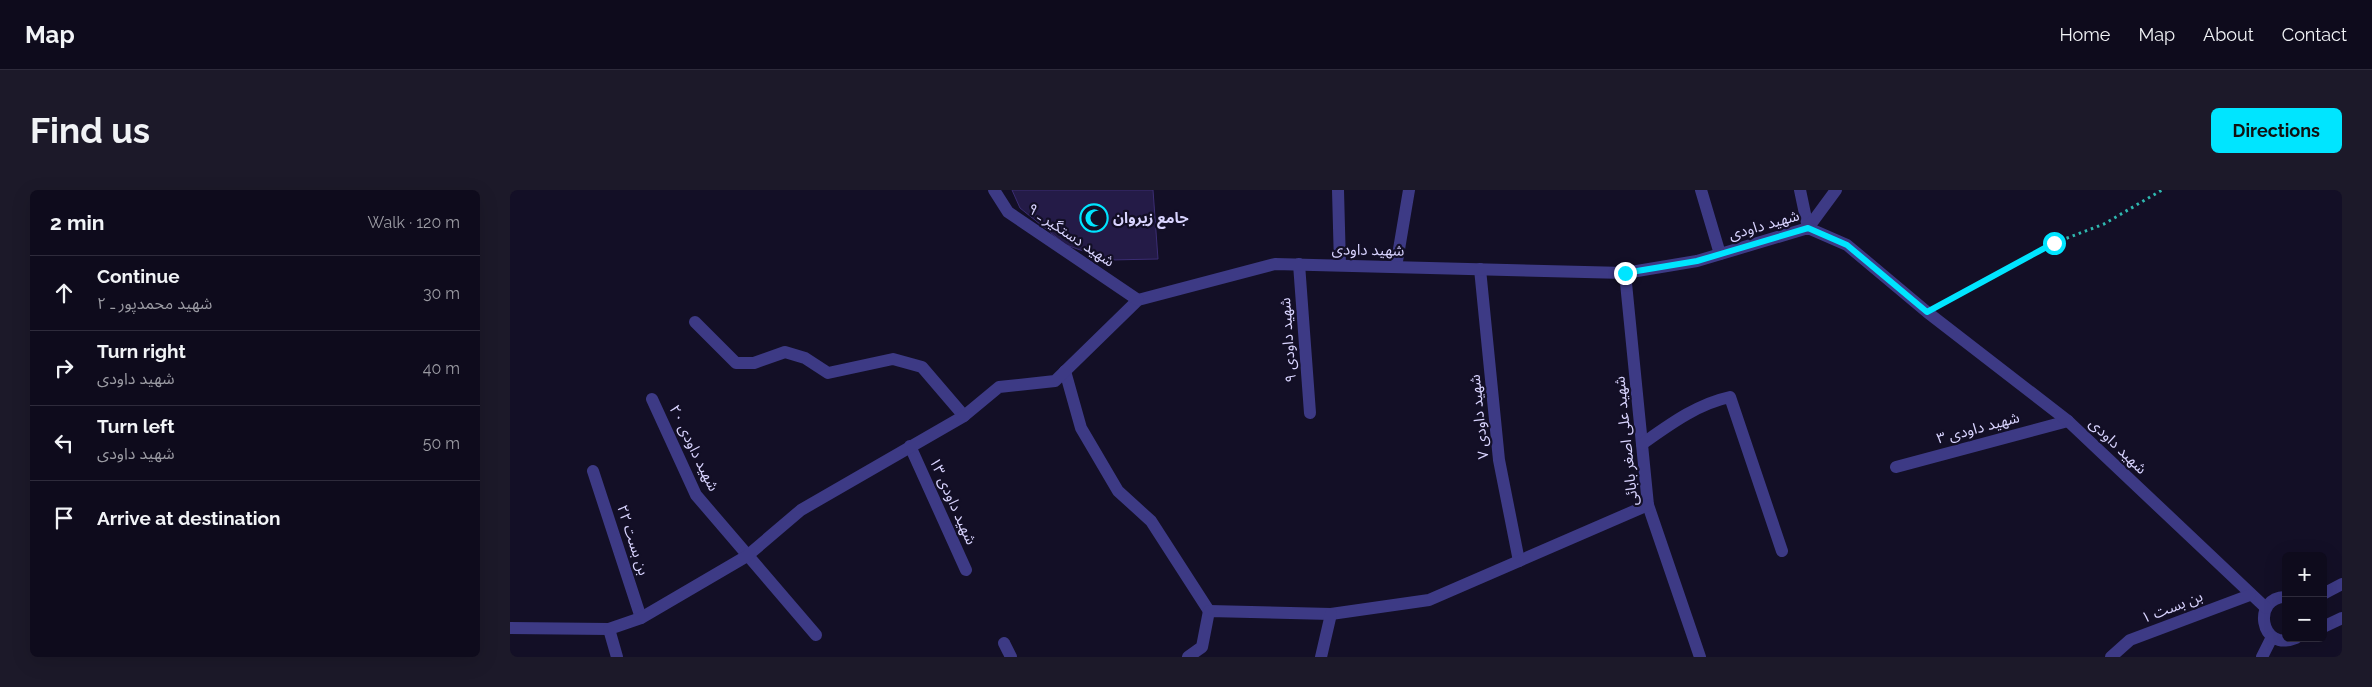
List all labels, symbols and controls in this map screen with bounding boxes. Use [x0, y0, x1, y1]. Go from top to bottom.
text: Map [25, 20, 75, 49]
text: Home [2059, 24, 2110, 45]
text: Map [2138, 24, 2175, 45]
text: About [2203, 24, 2254, 45]
text: Contact [2282, 24, 2347, 45]
button: Directions [2211, 108, 2342, 153]
text: Find us [30, 110, 150, 151]
street label: شهید دستگیر ـ ۹ [1024, 199, 1118, 271]
mosque icon: جامع زیروان [1079, 203, 1109, 233]
street label: شهید داودی [1727, 206, 1802, 244]
place label: جامع زیروان [1113, 209, 1189, 229]
text: 2 min [50, 210, 104, 235]
text: Walk · 120 m [368, 213, 460, 232]
route start [2043, 232, 2066, 255]
street label: شهید داودی [1331, 240, 1405, 260]
route end [1614, 262, 1637, 285]
text: Continue [97, 265, 180, 287]
icon: ahead [50, 279, 78, 307]
text: 30 m [423, 284, 460, 303]
text: شهید محمدپور ـ ۲ [97, 294, 212, 313]
street label: شهید داودی ۹ [1276, 297, 1300, 383]
text: Turn right [97, 340, 186, 362]
icon: right [50, 354, 78, 382]
text: 40 m [423, 359, 460, 378]
text: شهید داودی [97, 369, 175, 388]
street label: شهید داودی ۷ [1466, 373, 1492, 460]
street label: شهید علی اصغر بابائی [1610, 375, 1642, 507]
street label: شهید داودی ۲۰ [665, 402, 723, 494]
street label: شهید داودی ۳ [1935, 408, 2022, 448]
street label: شهید داودی [2086, 414, 2151, 478]
text: Turn left [97, 415, 174, 437]
icon: left [50, 429, 78, 457]
text: 50 m [423, 434, 460, 453]
text: شهید داودی [97, 444, 175, 463]
street label: شهید داودی ۱۳ [926, 455, 980, 548]
street label: بن بست ۲۲ [613, 503, 653, 577]
icon: arrive [50, 504, 78, 532]
text: Arrive at destination [97, 507, 281, 529]
map controls [2282, 552, 2327, 642]
button: + [2282, 552, 2327, 597]
street label: بن بست ۱ [2139, 587, 2205, 627]
button: − [2282, 597, 2327, 642]

